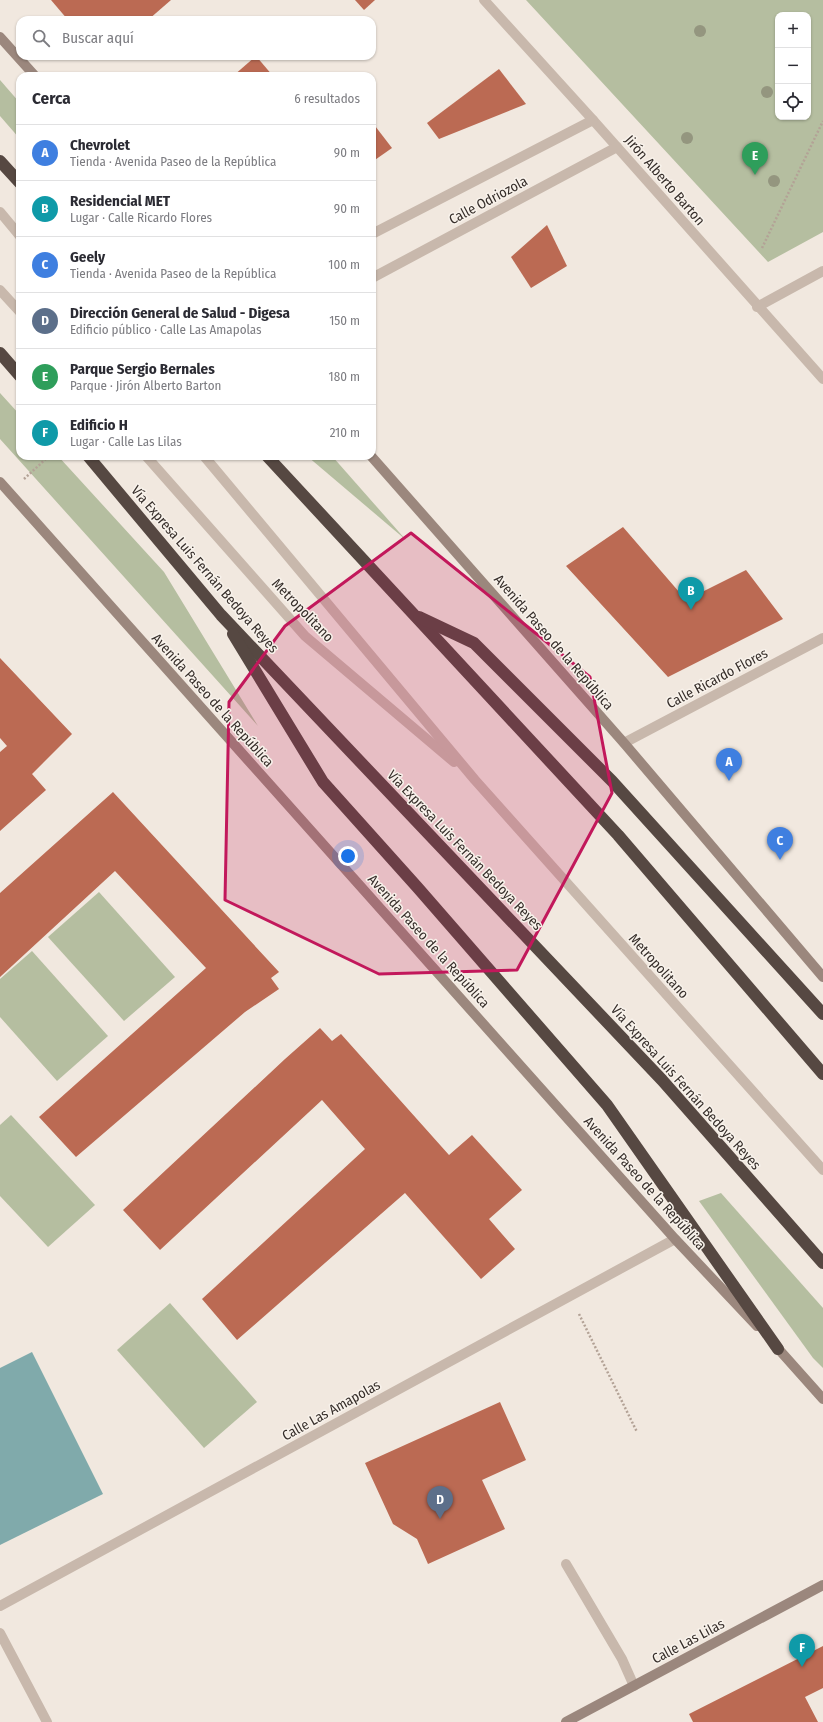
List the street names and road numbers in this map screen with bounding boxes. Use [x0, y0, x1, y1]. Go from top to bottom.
street label: Jirón Alberto Barton [621, 132, 708, 229]
street label: Calle Odriozola [446, 173, 531, 228]
street label: Vía Expresa Luis Fernán Bedoya Reyes [127, 482, 282, 656]
street label: Avenida Paseo de la República [490, 571, 617, 714]
street label: Metropolitano [268, 575, 337, 646]
street label: Avenida Paseo de la República [148, 630, 277, 771]
street label: Calle Ricardo Flores [664, 645, 771, 712]
street label: Vía Expresa Luis Fernán Bedoya Reyes [384, 767, 546, 934]
street label: Avenida Paseo de la República [364, 871, 493, 1012]
street label: Metropolitano [625, 930, 692, 1002]
street label: Vía Expresa Luis Fernán Bedoya Reyes [607, 1001, 764, 1173]
street label: Avenida Paseo de la República [580, 1113, 709, 1254]
street label: Calle Las Amapolas [279, 1376, 383, 1444]
street label: Calle Las Lilas [649, 1615, 727, 1668]

